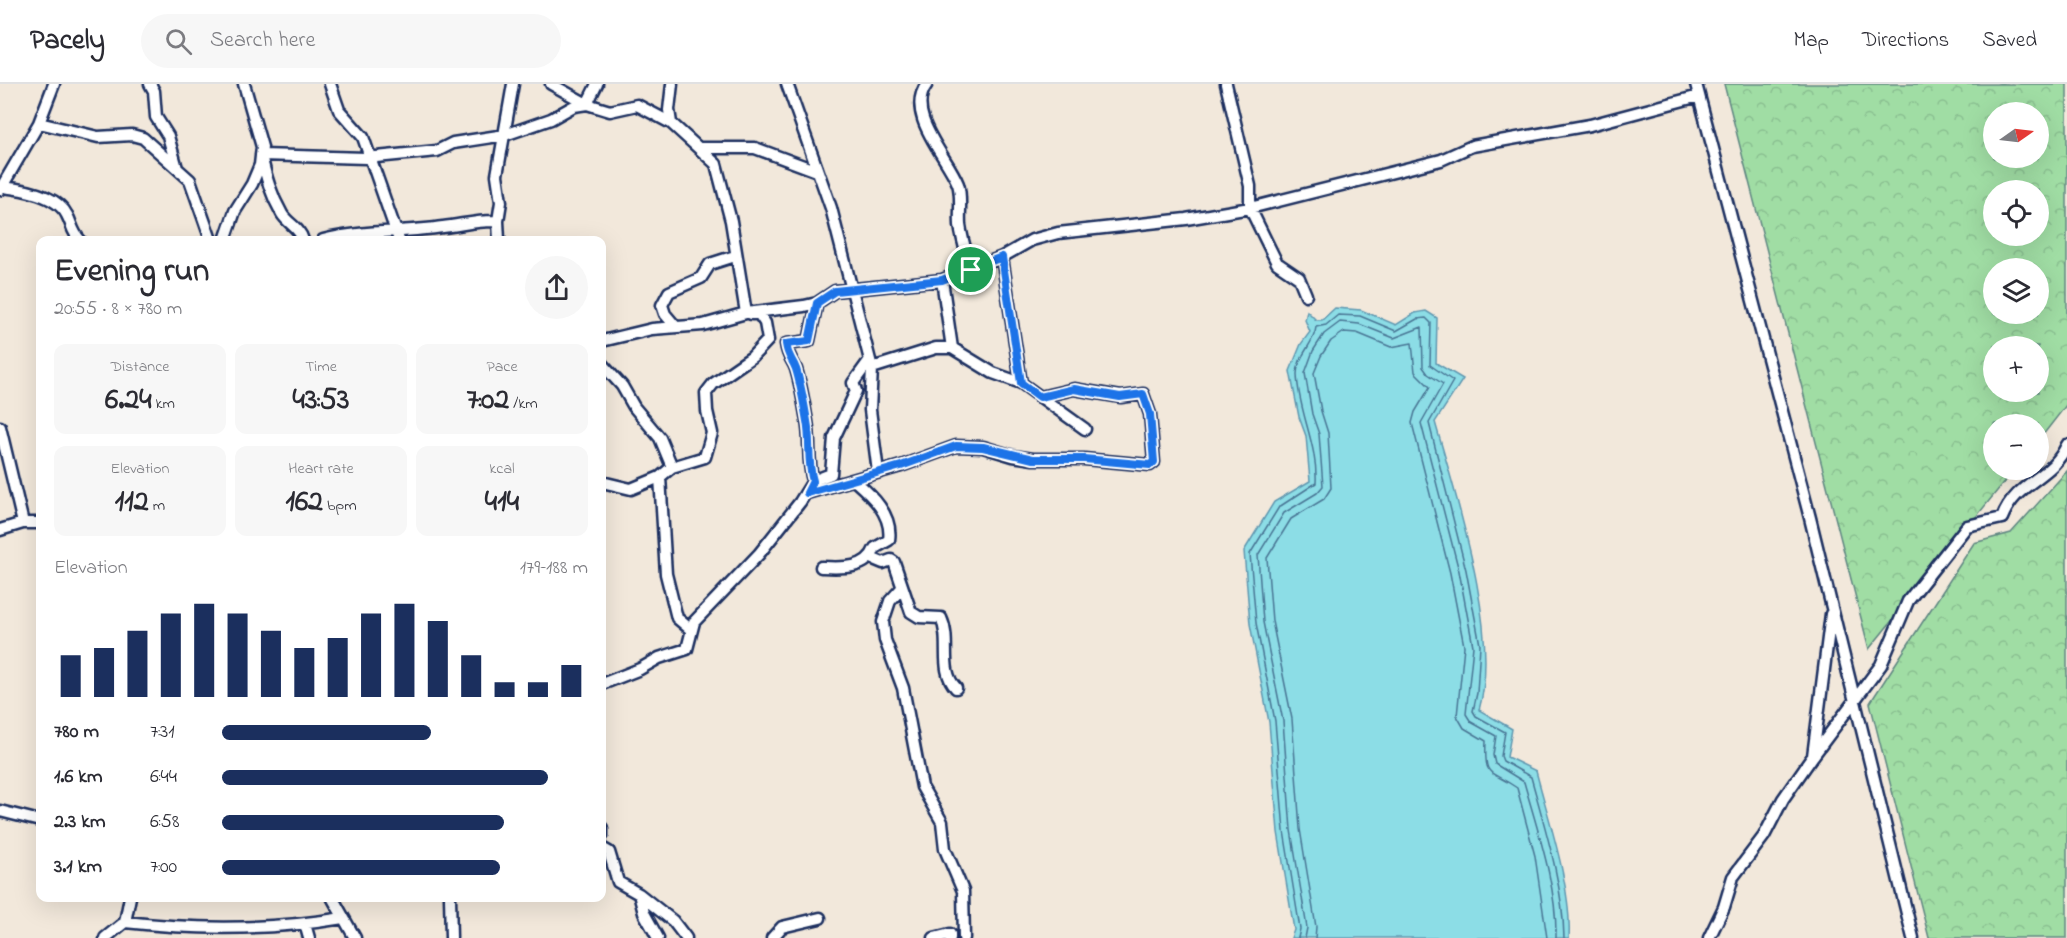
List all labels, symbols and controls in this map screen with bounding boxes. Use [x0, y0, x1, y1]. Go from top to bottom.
search box [141, 14, 561, 68]
text: Pacely [30, 21, 105, 62]
icon: search [162, 25, 195, 58]
text: Search here [210, 25, 315, 57]
text: Map [1793, 26, 1829, 56]
text: Directions [1862, 26, 1949, 56]
text: Saved [1982, 26, 2037, 56]
north arrow [1983, 102, 2049, 168]
map controls [1983, 102, 2049, 480]
button: locate [1983, 180, 2049, 246]
pin [945, 244, 996, 295]
text: Evening run [54, 248, 209, 296]
icon: arrive [954, 253, 987, 286]
button: share [525, 256, 588, 319]
button: layers [1983, 258, 2049, 324]
text: 20:55 · 8 × 780 m [54, 295, 182, 324]
button: + [1983, 336, 2049, 402]
text: Distance [111, 355, 169, 379]
text: Time [305, 355, 337, 379]
text: Pace [486, 355, 518, 379]
text: 6.24 [105, 379, 152, 423]
text: 43:53 [293, 379, 349, 423]
text: 7:02 [466, 379, 509, 423]
text: km [152, 392, 175, 416]
text: /km [509, 392, 538, 416]
button: − [1983, 414, 2049, 480]
text: Elevation [111, 457, 169, 481]
text: Heart rate [288, 457, 354, 481]
text: kcal [489, 457, 515, 481]
text: 112 [115, 481, 149, 525]
text: 162 [285, 481, 323, 525]
text: 414 [485, 481, 519, 525]
text: m [149, 494, 165, 518]
text: bpm [323, 494, 357, 518]
text: Elevation [54, 554, 128, 583]
text: 179–188 m [520, 554, 588, 583]
text: 780 m [54, 718, 99, 747]
text: 7:31 [150, 718, 175, 747]
text: 1.6 km [54, 763, 103, 792]
text: 6:44 [150, 763, 177, 792]
text: 2.3 km [54, 808, 106, 837]
text: 6:58 [150, 808, 179, 837]
text: 3.1 km [54, 853, 102, 882]
text: 7:00 [150, 853, 177, 882]

